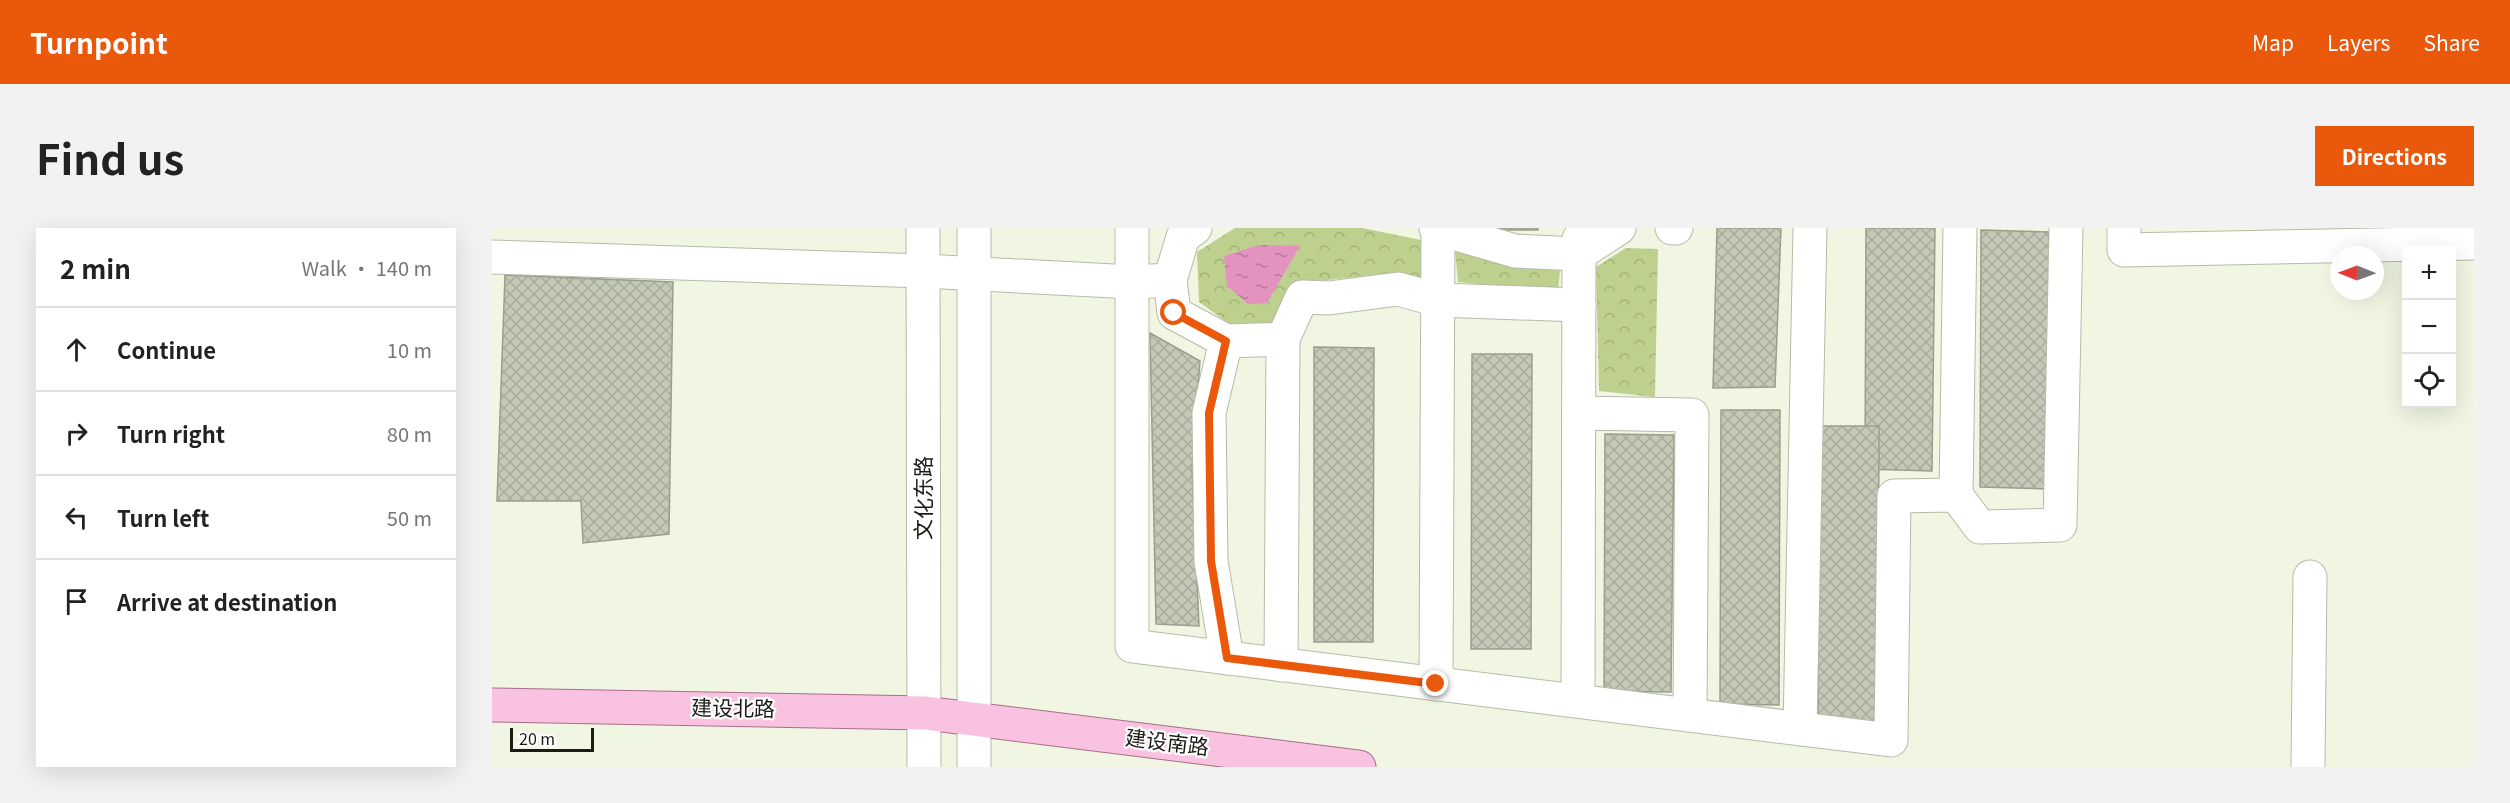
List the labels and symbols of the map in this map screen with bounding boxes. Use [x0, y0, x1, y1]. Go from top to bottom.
north arrow [2330, 246, 2384, 300]
route start [1160, 299, 1186, 325]
street label: 文化东路 [907, 456, 937, 540]
route end [1422, 670, 1448, 696]
street label: 建设北路 [691, 691, 775, 723]
street label: 建设南路 [1124, 721, 1211, 761]
scale bar [510, 725, 594, 752]

